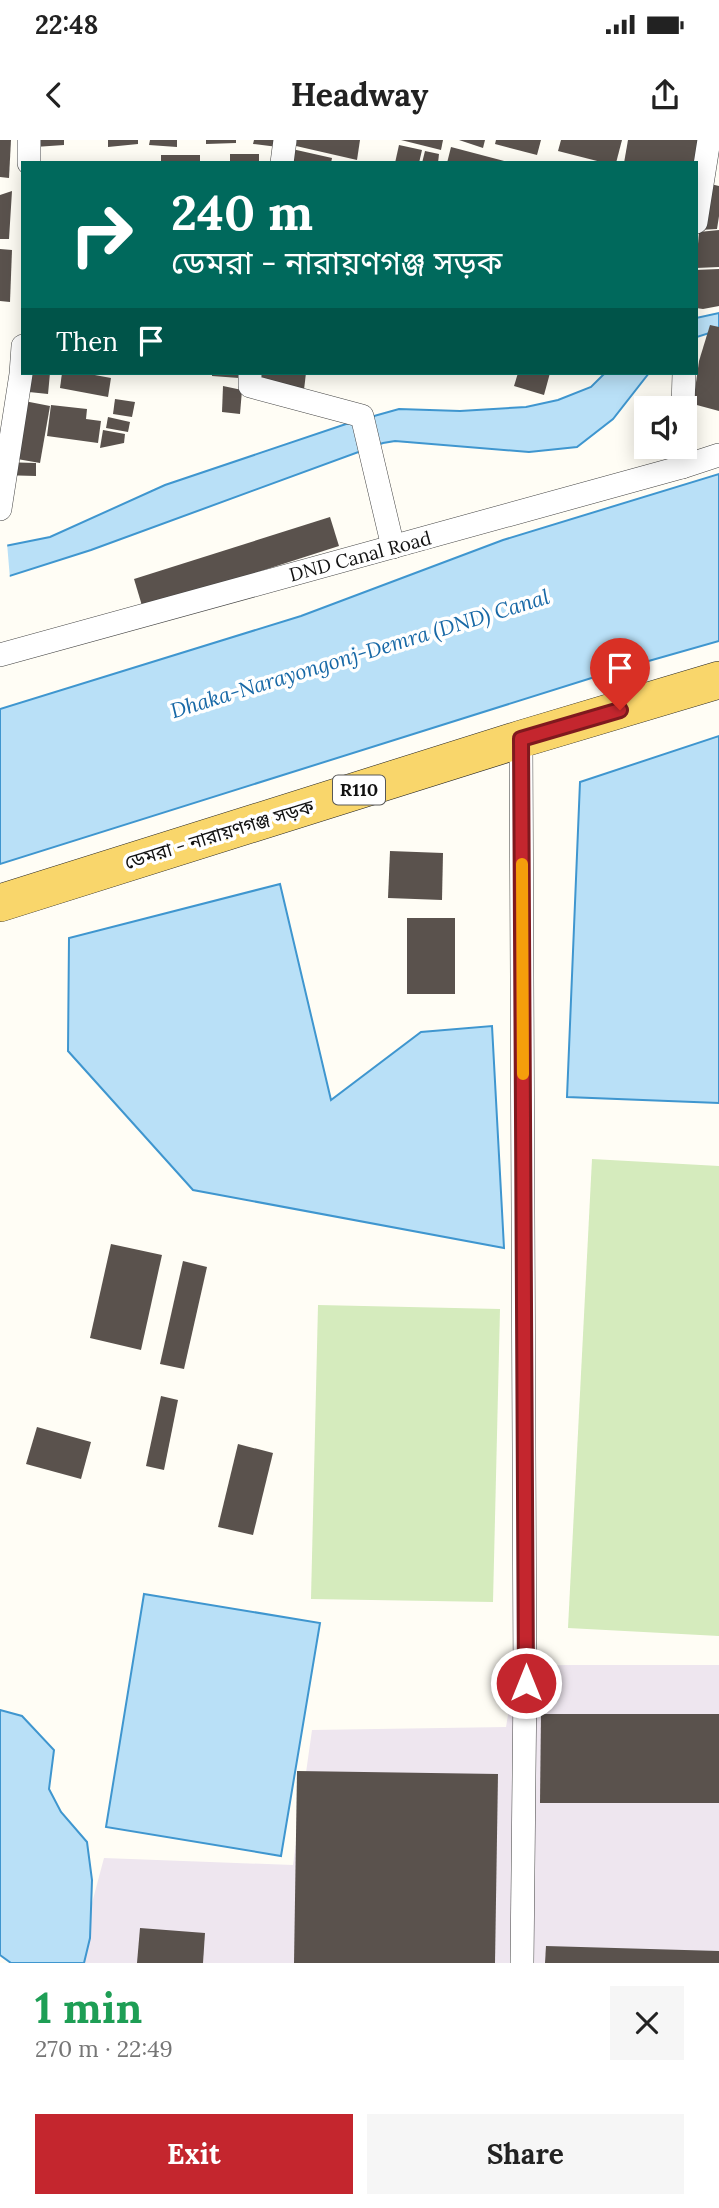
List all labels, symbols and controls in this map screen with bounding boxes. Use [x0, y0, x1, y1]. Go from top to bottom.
text: 22:48 [35, 8, 98, 41]
text: Headway [291, 74, 428, 115]
icon: back [35, 76, 73, 114]
icon: share [646, 76, 684, 114]
text: 240 m [171, 181, 313, 243]
icon: right [56, 189, 147, 280]
text: ডেমরা - নারায়ণগঞ্জ সড়ক [171, 242, 502, 283]
icon: arrive [132, 322, 170, 360]
text: Then [56, 325, 118, 358]
map controls [634, 396, 697, 459]
button: sound [634, 396, 697, 459]
street label: DND Canal Road [286, 525, 434, 587]
water label: Dhaka-Narayongonj-Demra (DND) Canal [167, 583, 553, 724]
pin [590, 638, 650, 710]
icon: arrive [601, 649, 639, 687]
road number: R110 [333, 776, 385, 804]
street label: ডেমরা - নারায়ণগঞ্জ সড়ক [121, 794, 317, 874]
position arrow [489, 1646, 563, 1720]
text: 1 min [35, 1981, 142, 2035]
button: close [610, 1986, 684, 2060]
text: 270 m · 22:49 [35, 2034, 173, 2063]
button: Exit [35, 2114, 353, 2194]
button: Share [367, 2114, 684, 2194]

